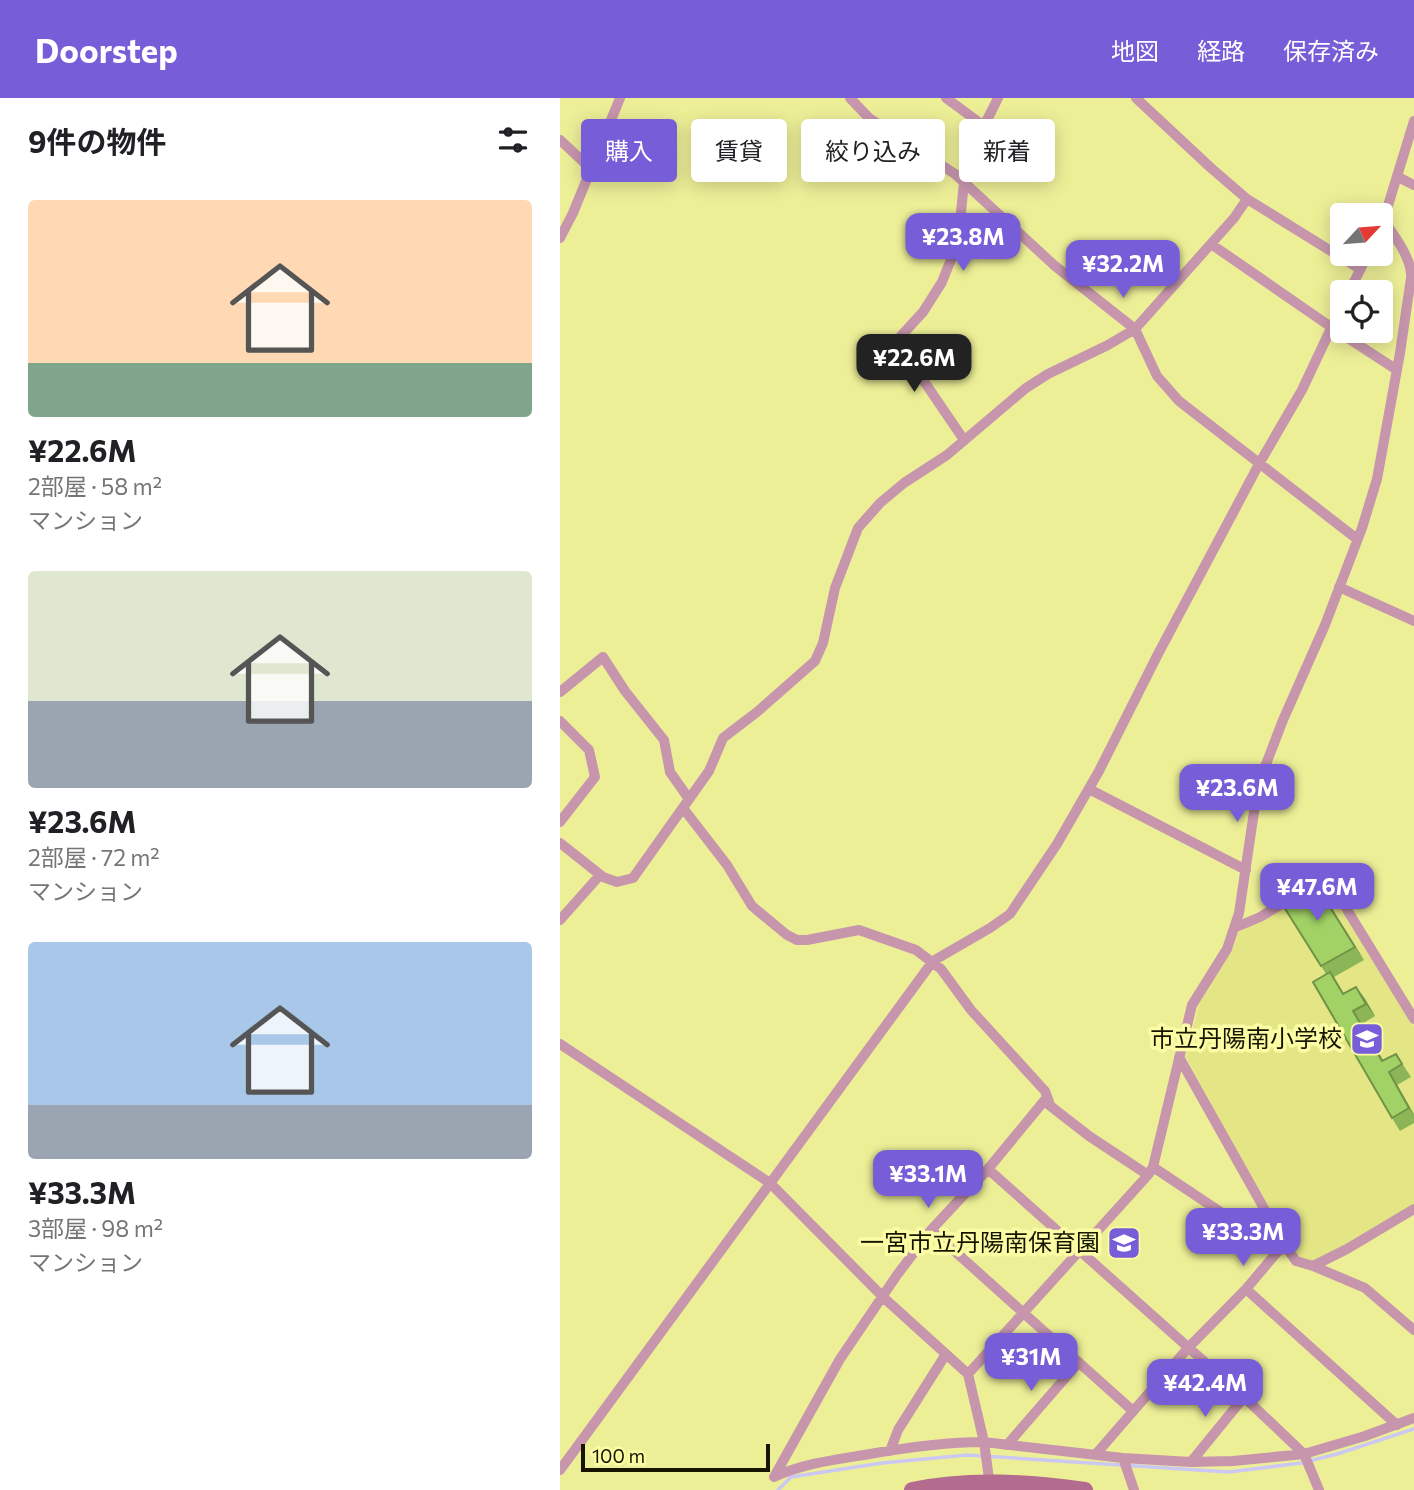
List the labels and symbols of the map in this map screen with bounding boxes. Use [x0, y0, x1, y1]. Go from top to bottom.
north arrow [1330, 203, 1393, 266]
pin: ¥23.8M [906, 214, 1020, 273]
pin: ¥32.2M [1066, 240, 1180, 300]
pin: ¥22.6M [857, 334, 971, 394]
pin: ¥23.6M [1180, 764, 1294, 824]
pin: ¥47.6M [1260, 864, 1374, 923]
school or university icon: 市立丹陽南小学校 [1348, 1020, 1386, 1058]
place label: 市立丹陽南小学校 [1150, 1023, 1342, 1052]
pin: ¥33.1M [871, 1150, 985, 1210]
pin: ¥33.3M [1186, 1208, 1300, 1268]
school or university icon: 一宮市立丹陽南保育園 [1105, 1224, 1143, 1262]
place label: 一宮市立丹陽南保育園 [860, 1227, 1100, 1256]
pin: ¥31M [990, 1334, 1072, 1393]
pin: ¥42.4M [1148, 1360, 1262, 1419]
scale bar [581, 1441, 770, 1473]

